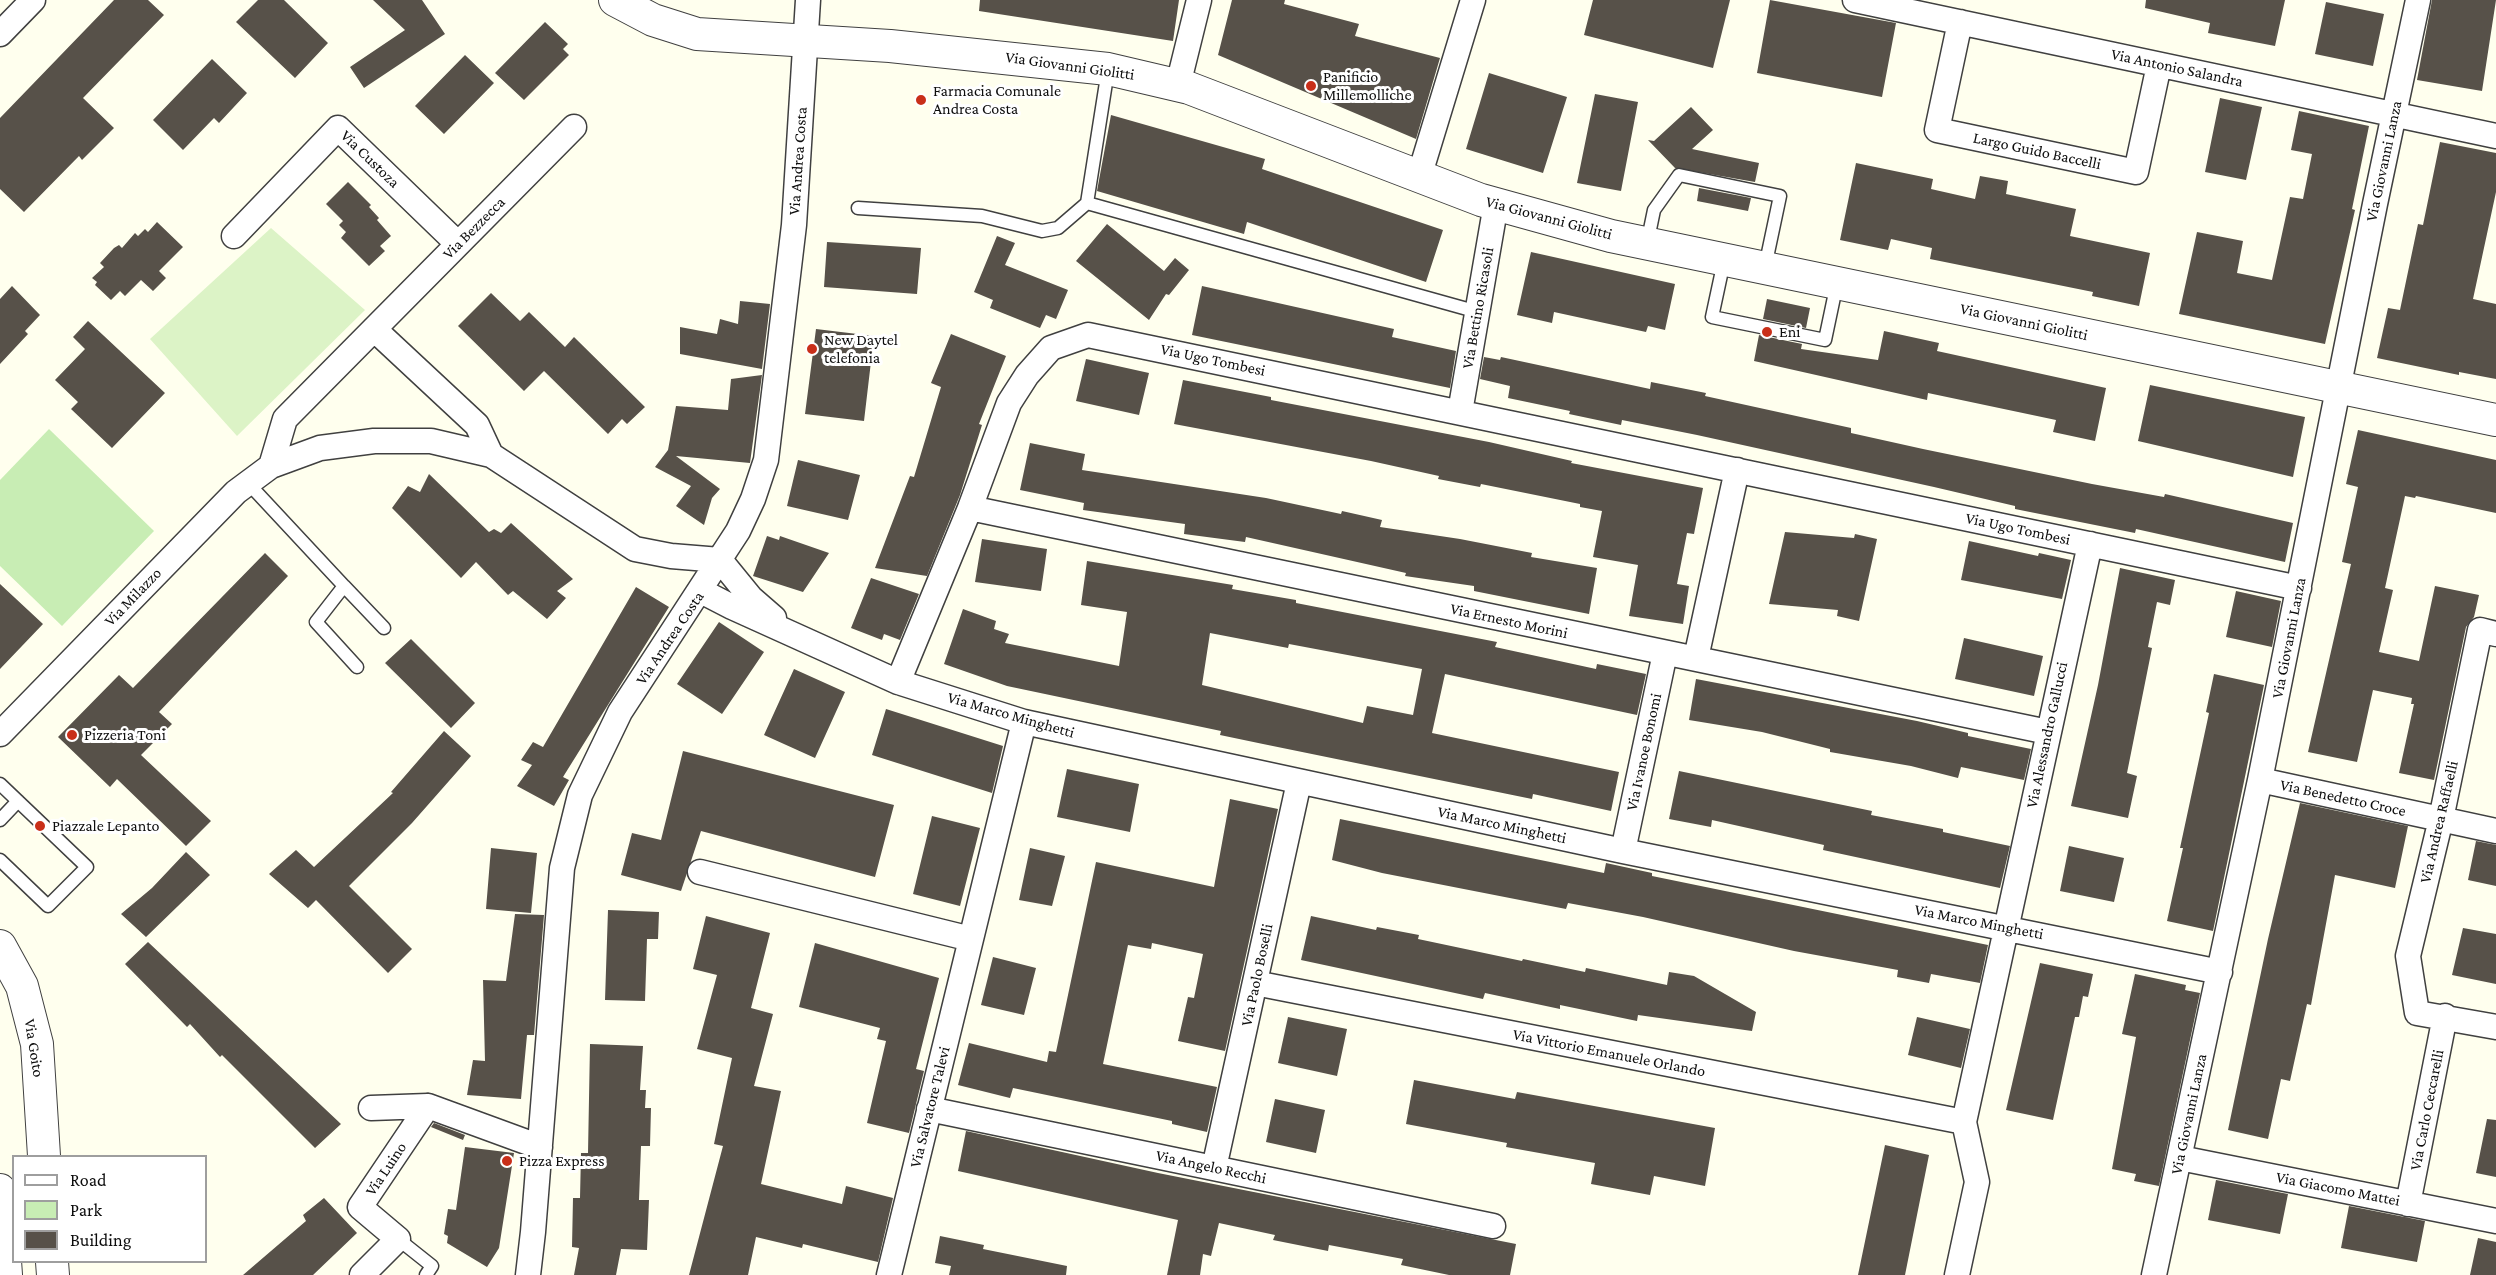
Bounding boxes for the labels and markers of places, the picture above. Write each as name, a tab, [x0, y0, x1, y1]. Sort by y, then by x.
place label: Panificio Millemolliche	[1323, 67, 1411, 105]
marker: Panificio Millemolliche	[1304, 79, 1318, 93]
place label: Farmacia Comunale Andrea Costa	[933, 81, 1061, 119]
marker: Farmacia Comunale Andrea Costa	[914, 93, 928, 107]
place label: Eni	[1779, 322, 1800, 342]
marker: Eni	[1760, 325, 1774, 339]
place label: New Daytel telefonia	[824, 330, 898, 368]
marker: New Daytel telefonia	[805, 342, 819, 356]
place label: Pizzeria Toni	[84, 725, 166, 745]
marker: Pizzeria Toni	[65, 728, 79, 742]
place label: Piazzale Lepanto	[52, 816, 159, 836]
marker: Piazzale Lepanto	[33, 819, 47, 833]
place label: Pizza Express	[519, 1151, 604, 1171]
marker: Pizza Express	[500, 1154, 514, 1168]

